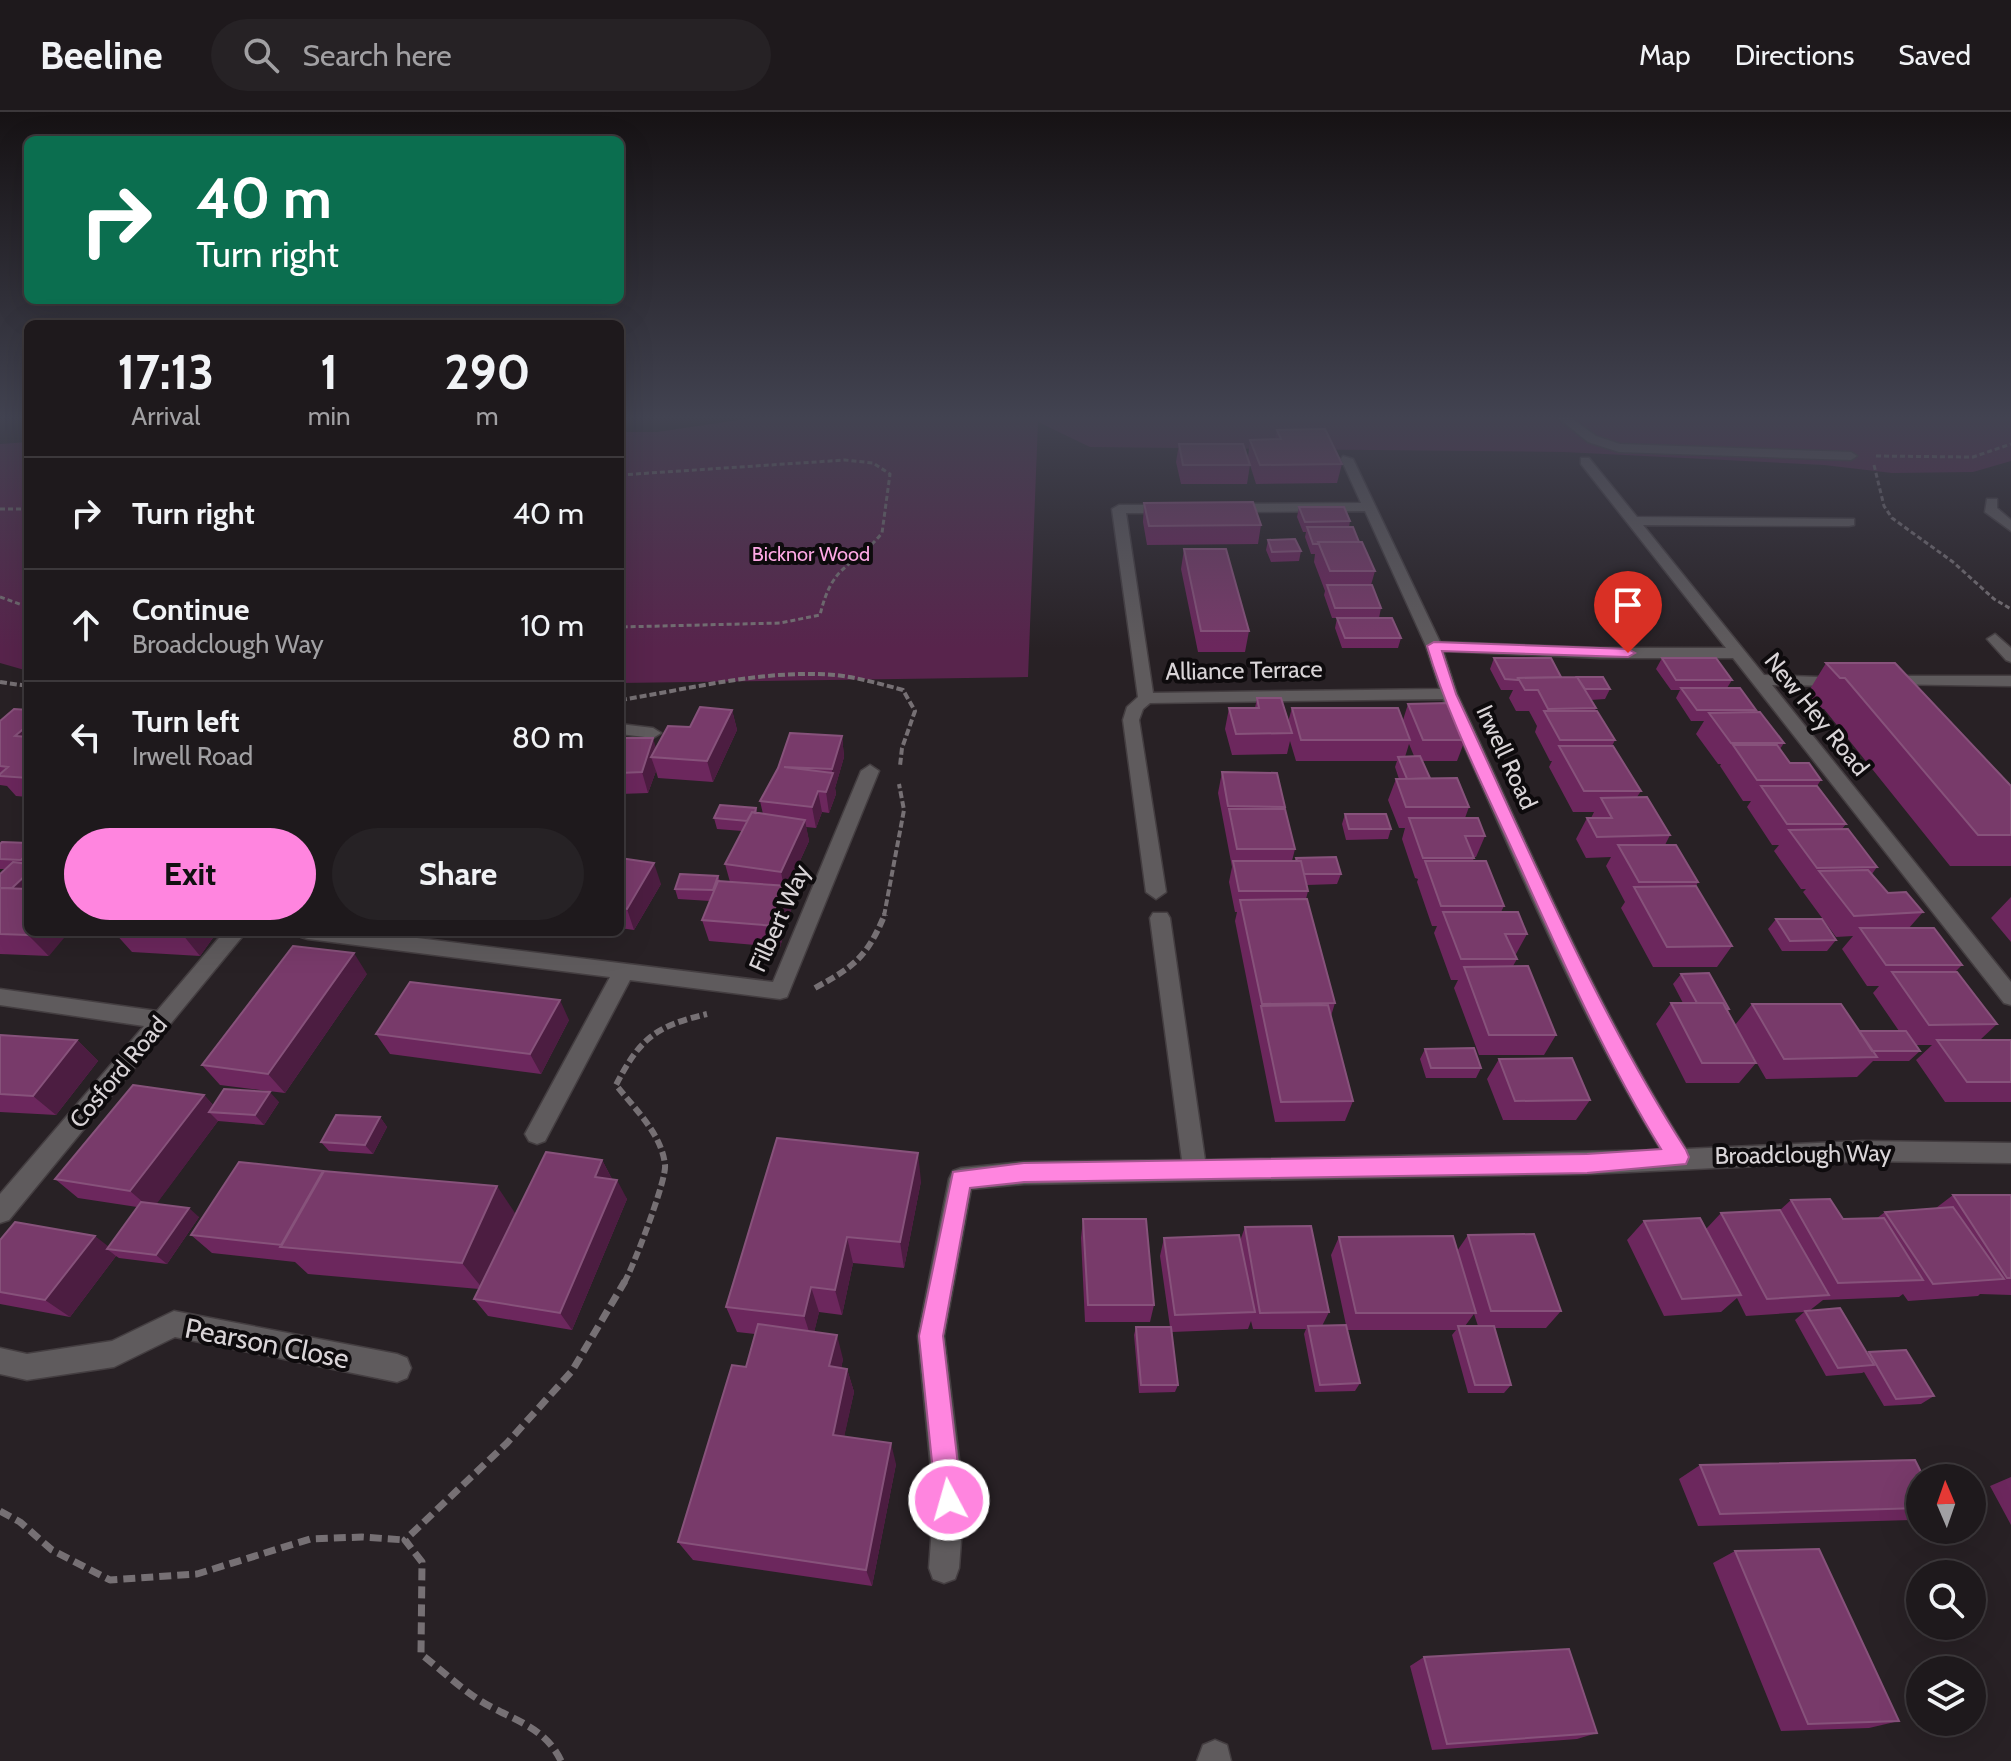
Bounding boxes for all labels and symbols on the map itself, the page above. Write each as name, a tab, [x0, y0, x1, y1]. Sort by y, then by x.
park label: Bicknor Wood	[752, 542, 870, 566]
pin	[1594, 571, 1662, 653]
street label: New Hey Road	[1759, 647, 1875, 781]
street label: Alliance Terrace	[1165, 654, 1323, 686]
street label: Irwell Road	[1470, 700, 1544, 814]
street label: Filbert Way	[742, 860, 816, 976]
street label: Cosford Road	[63, 1010, 173, 1134]
street label: Broadclough Way	[1714, 1138, 1892, 1170]
street label: Pearson Close	[182, 1310, 352, 1376]
position arrow	[907, 1458, 991, 1542]
north arrow	[1906, 1464, 1986, 1544]

